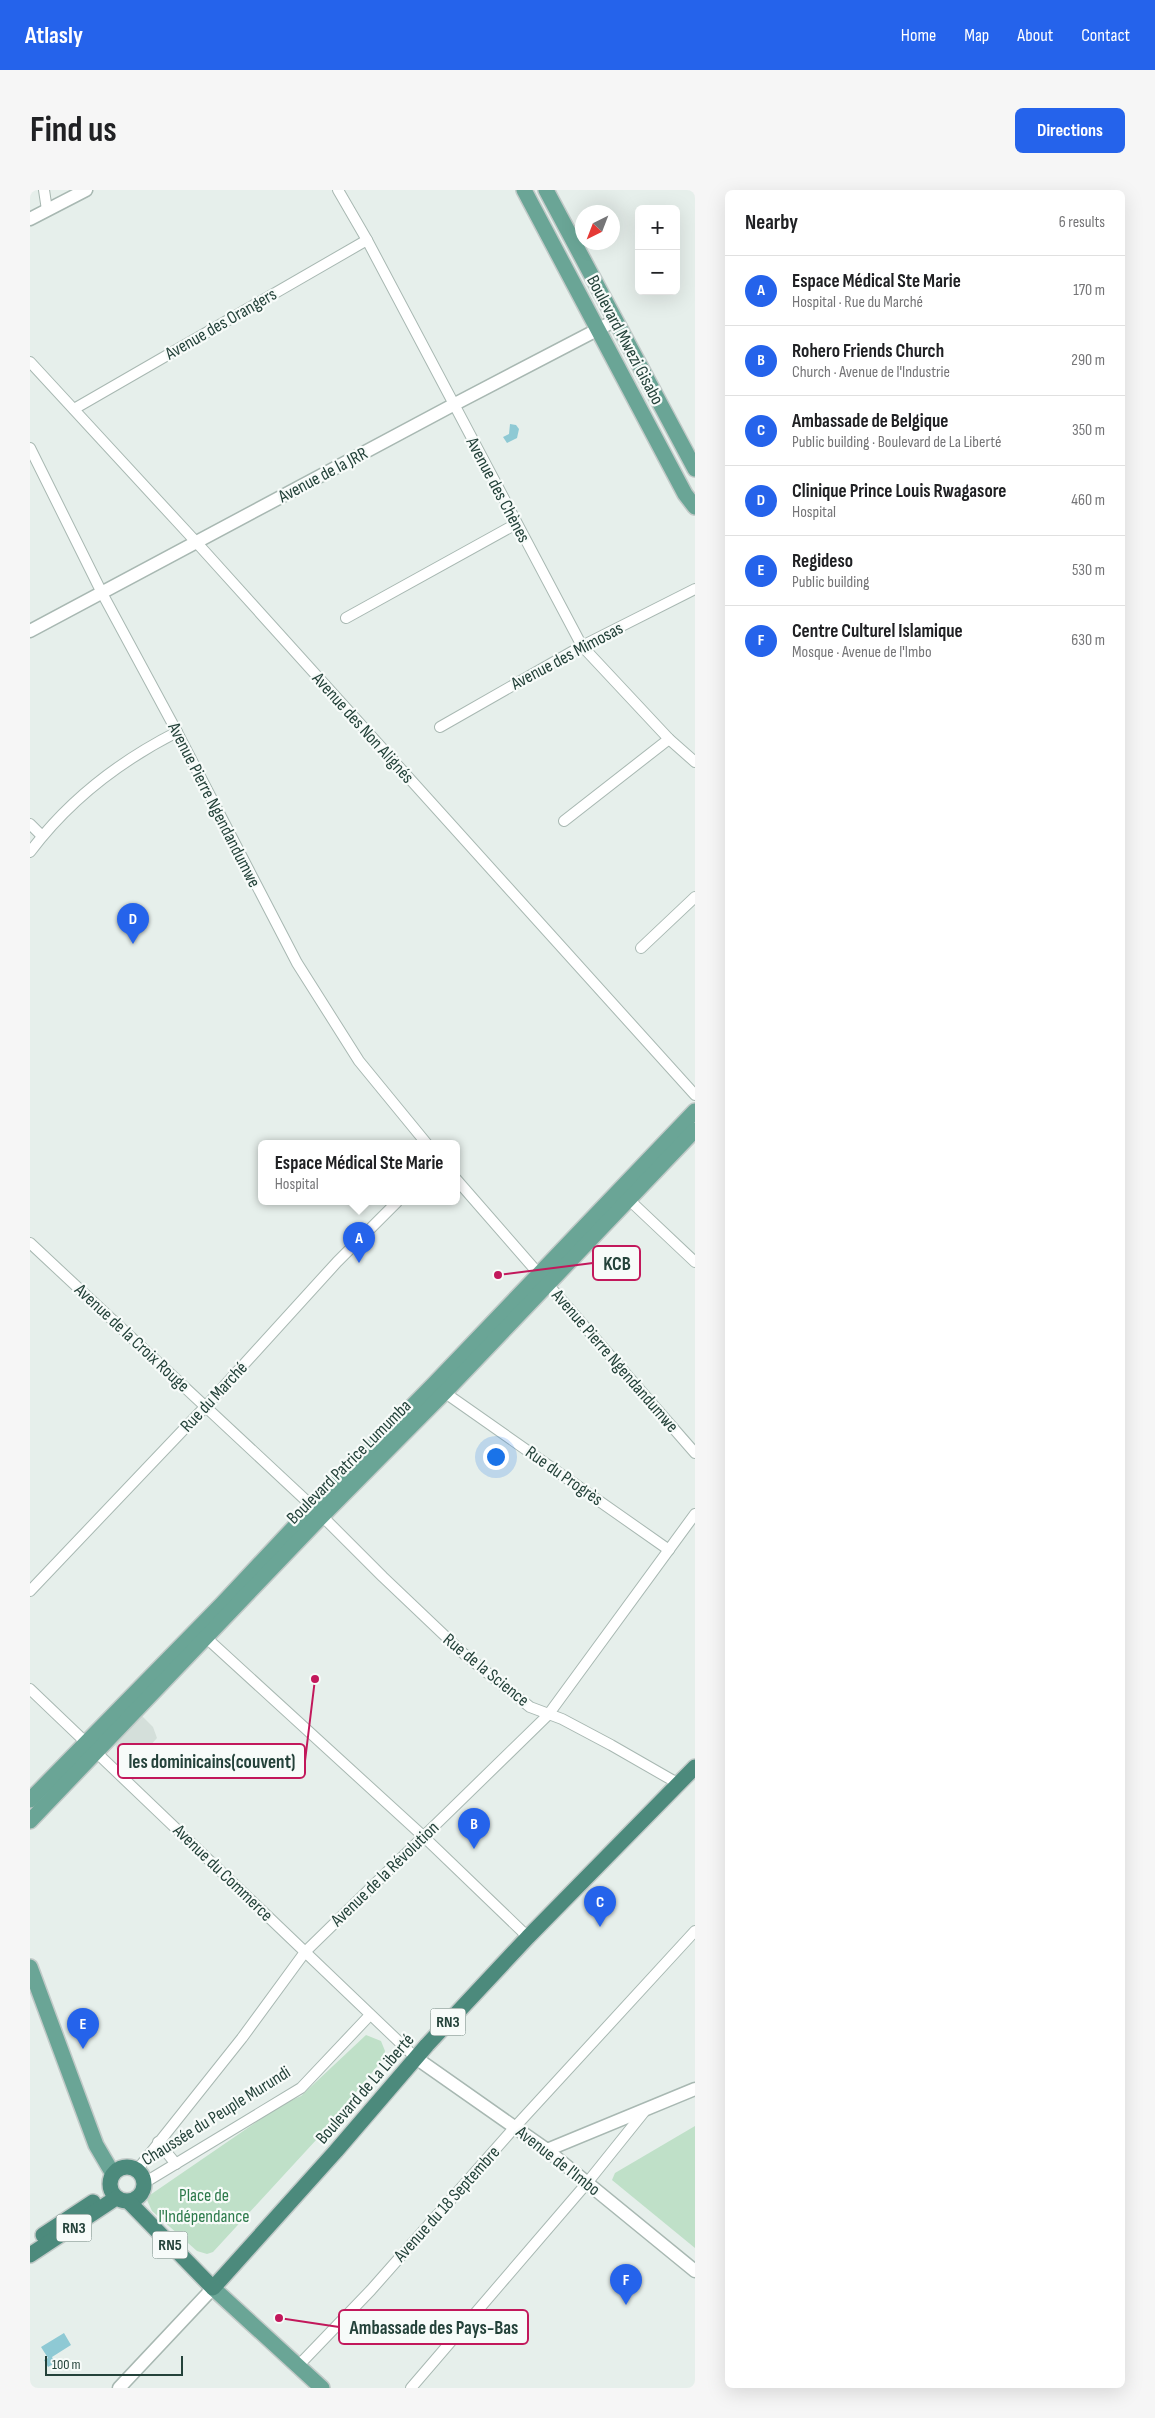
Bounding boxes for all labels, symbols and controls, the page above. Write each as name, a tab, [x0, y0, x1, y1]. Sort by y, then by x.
text: Atlasly	[25, 21, 83, 50]
text: Home	[901, 25, 936, 46]
text: Map	[964, 25, 989, 46]
text: About	[1017, 25, 1053, 46]
text: Contact	[1081, 25, 1130, 46]
button: Directions	[1015, 108, 1125, 153]
text: Find us	[30, 109, 117, 152]
north arrow	[575, 205, 620, 250]
map controls	[635, 205, 680, 295]
button: +	[635, 205, 680, 250]
text: Nearby	[745, 210, 798, 235]
text: 6 results	[1059, 213, 1105, 232]
button: −	[635, 250, 680, 295]
text: Espace Médical Ste Marie	[792, 270, 961, 293]
street label: Boulevard Mwezi Gisabo	[582, 272, 668, 408]
text: A	[757, 281, 765, 300]
text: 170 m	[1073, 281, 1105, 300]
street label: Avenue des Orangers	[161, 284, 280, 365]
text: Hospital · Rue du Marché	[792, 293, 923, 312]
text: Rohero Friends Church	[792, 340, 944, 363]
text: B	[757, 351, 765, 370]
text: 290 m	[1071, 351, 1105, 370]
text: Church · Avenue de l'Industrie	[792, 363, 950, 382]
text: Ambassade de Belgique	[792, 410, 948, 433]
text: C	[757, 421, 765, 440]
text: 350 m	[1072, 421, 1105, 440]
street label: Avenue des Chènes	[461, 433, 535, 546]
text: Public building · Boulevard de La Liberté	[792, 433, 1001, 452]
street label: Avenue de la JRR	[274, 443, 371, 508]
text: Clinique Prince Louis Rwagasore	[792, 480, 1006, 503]
text: D	[757, 491, 765, 510]
text: 460 m	[1071, 491, 1105, 510]
text: Hospital	[792, 503, 836, 522]
text: Regideso	[792, 550, 853, 573]
text: E	[758, 561, 764, 580]
text: 530 m	[1072, 561, 1105, 580]
text: Public building	[792, 573, 869, 592]
street label: Avenue des Mimosas	[507, 618, 627, 695]
text: Centre Culturel Islamique	[792, 620, 963, 643]
text: F	[758, 631, 764, 650]
text: 630 m	[1071, 631, 1105, 650]
text: Mosque · Avenue de l'Imbo	[792, 643, 932, 662]
street label: Avenue des Non Alignés	[307, 668, 418, 788]
street label: Avenue Pierre Ngendandumwe	[163, 718, 265, 891]
pin: D	[117, 903, 149, 944]
popup	[258, 1140, 460, 1205]
text: Espace Médical Ste Marie	[275, 1152, 443, 1175]
text: Hospital	[275, 1175, 319, 1194]
pin: A	[343, 1222, 375, 1263]
callout: KCB	[593, 1246, 640, 1280]
text: KCB	[603, 1253, 631, 1276]
street label: Avenue de la Croix Rouge	[70, 1279, 194, 1396]
street label: Avenue Pierre Ngendandumwe	[547, 1285, 683, 1437]
street label: Rue du Marché	[176, 1357, 252, 1437]
street label: Boulevard Patrice Lumumba	[283, 1395, 416, 1528]
street label: Rue du Progrès	[521, 1442, 607, 1510]
your location	[483, 1444, 509, 1470]
street label: Rue de la Science	[439, 1629, 533, 1711]
callout: les dominicains(couvent)	[118, 1744, 305, 1778]
text: les dominicains(couvent)	[128, 1751, 296, 1774]
pin: B	[458, 1808, 490, 1849]
street label: Avenue de la Révolution	[326, 1817, 443, 1932]
street label: Avenue du Commerce	[168, 1819, 277, 1926]
pin: C	[584, 1886, 616, 1927]
pin: E	[67, 2008, 99, 2049]
road number: RN3	[430, 2008, 466, 2035]
street label: Boulevard de La Liberté	[311, 2030, 419, 2148]
street label: Chaussée du Peuple Murundi	[138, 2062, 294, 2170]
street label: Avenue de l'Imbo	[511, 2121, 604, 2200]
street label: Avenue du 18 Septembre	[389, 2142, 504, 2267]
park label: Place de l'Indépendance	[158, 2185, 250, 2227]
road number: RN3	[57, 2215, 92, 2242]
road number: RN5	[152, 2232, 188, 2258]
pin: F	[610, 2264, 642, 2305]
callout: Ambassade des Pays-Bas	[339, 2310, 528, 2344]
text: Ambassade des Pays-Bas	[349, 2317, 518, 2340]
scale bar	[45, 2353, 182, 2376]
text: 100 m	[52, 2356, 81, 2373]

